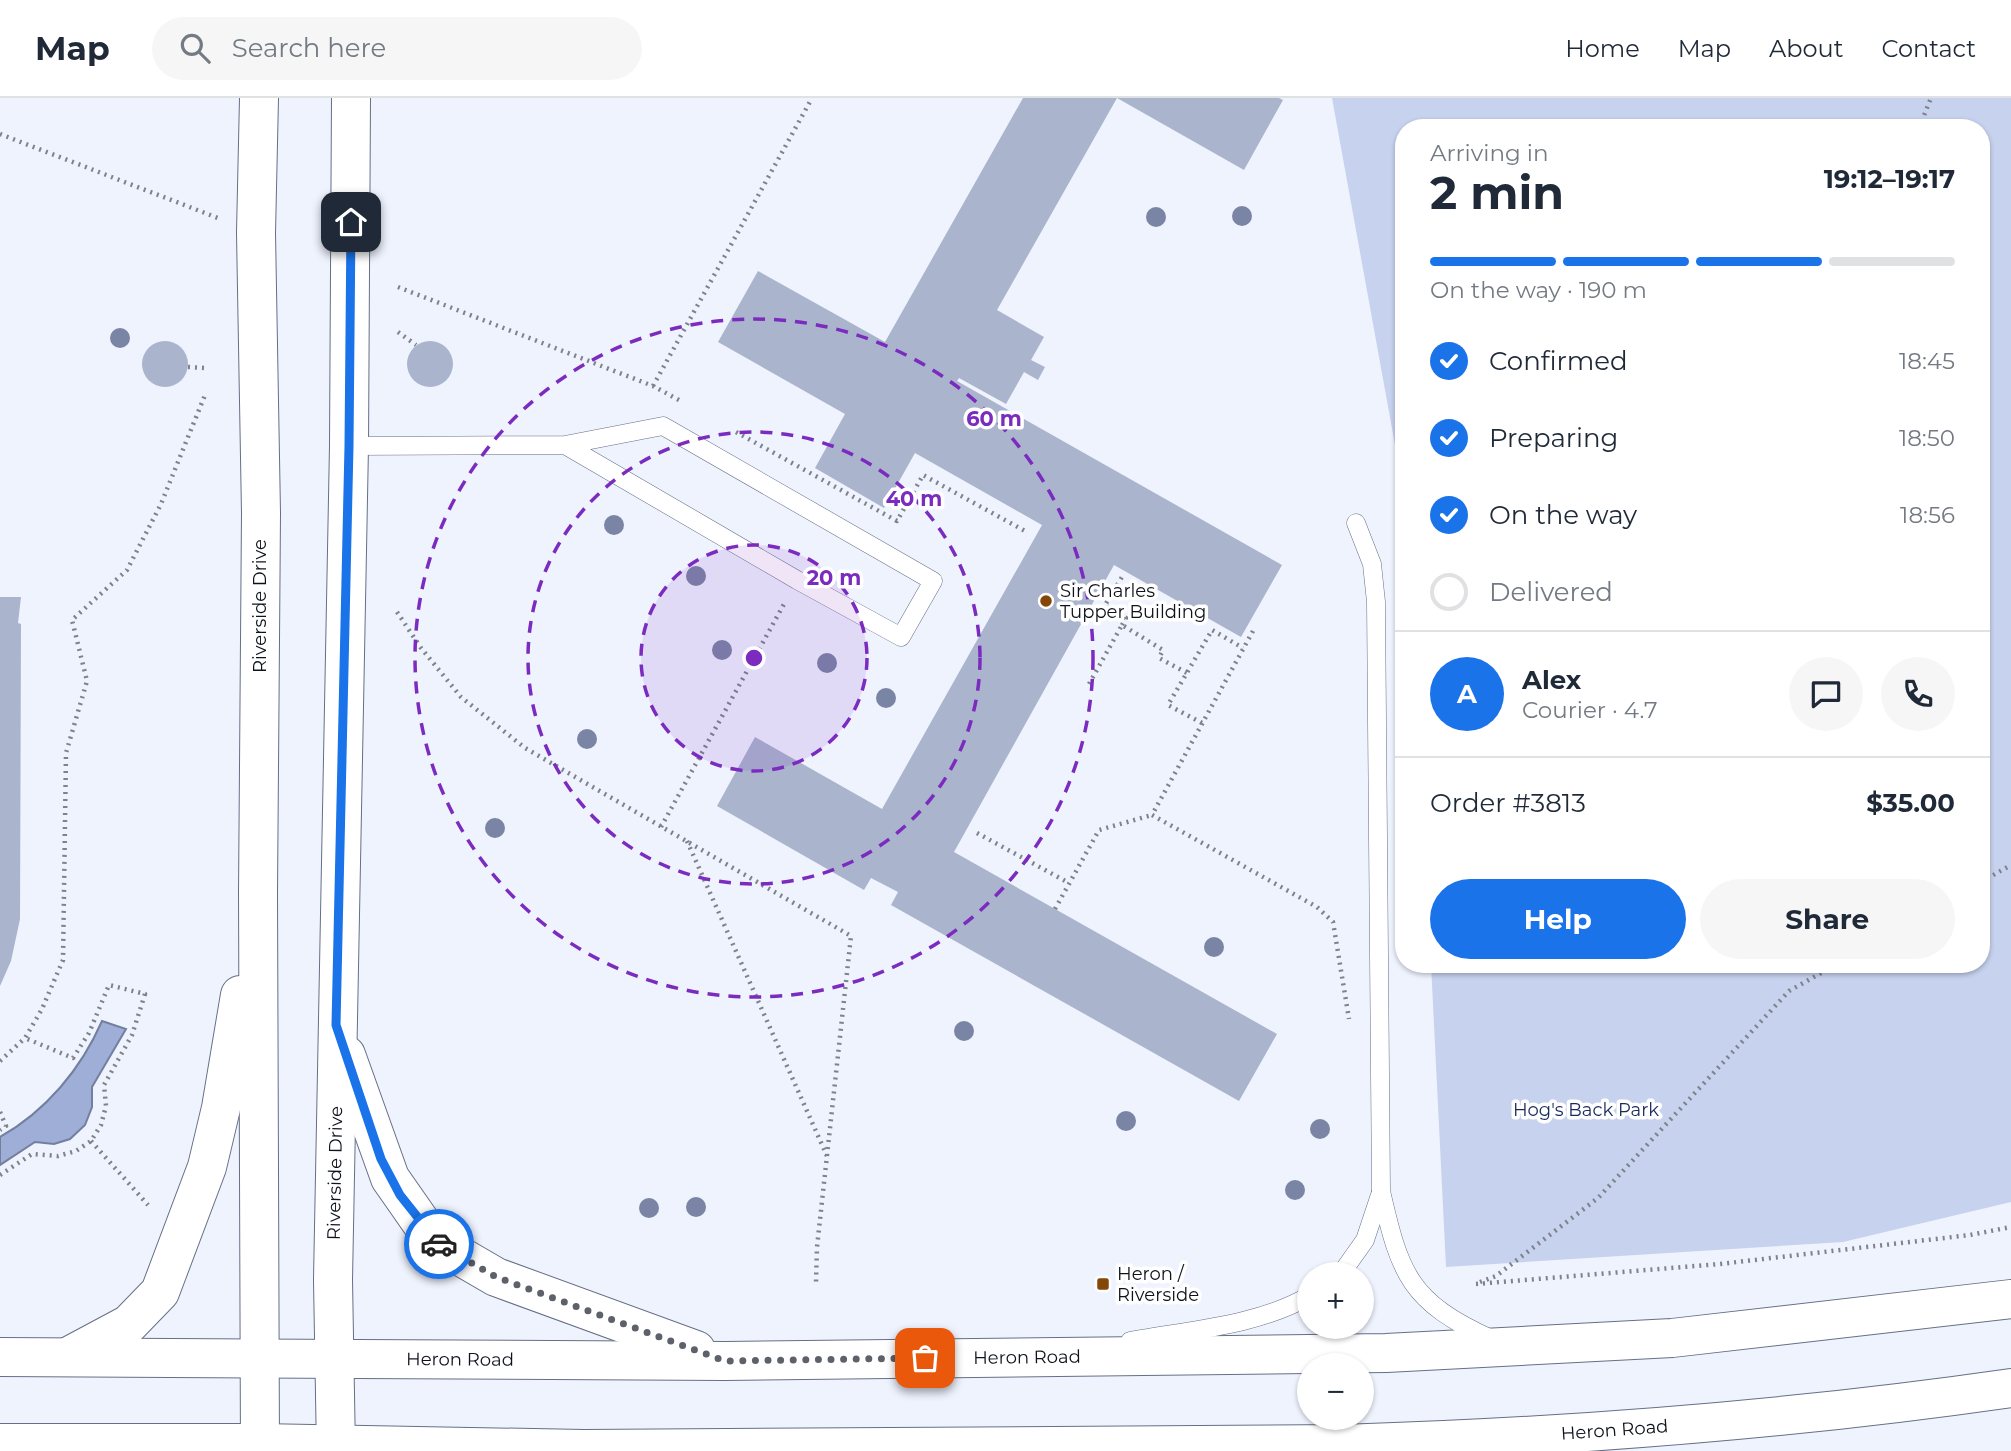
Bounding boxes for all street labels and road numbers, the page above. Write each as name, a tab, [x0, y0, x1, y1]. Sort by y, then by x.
street label: Riverside Drive	[249, 539, 271, 673]
street label: Riverside Drive	[323, 1106, 347, 1240]
street label: Heron Road	[973, 1346, 1081, 1369]
street label: Heron Road	[406, 1348, 514, 1371]
street label: Heron Road	[1560, 1415, 1669, 1445]

